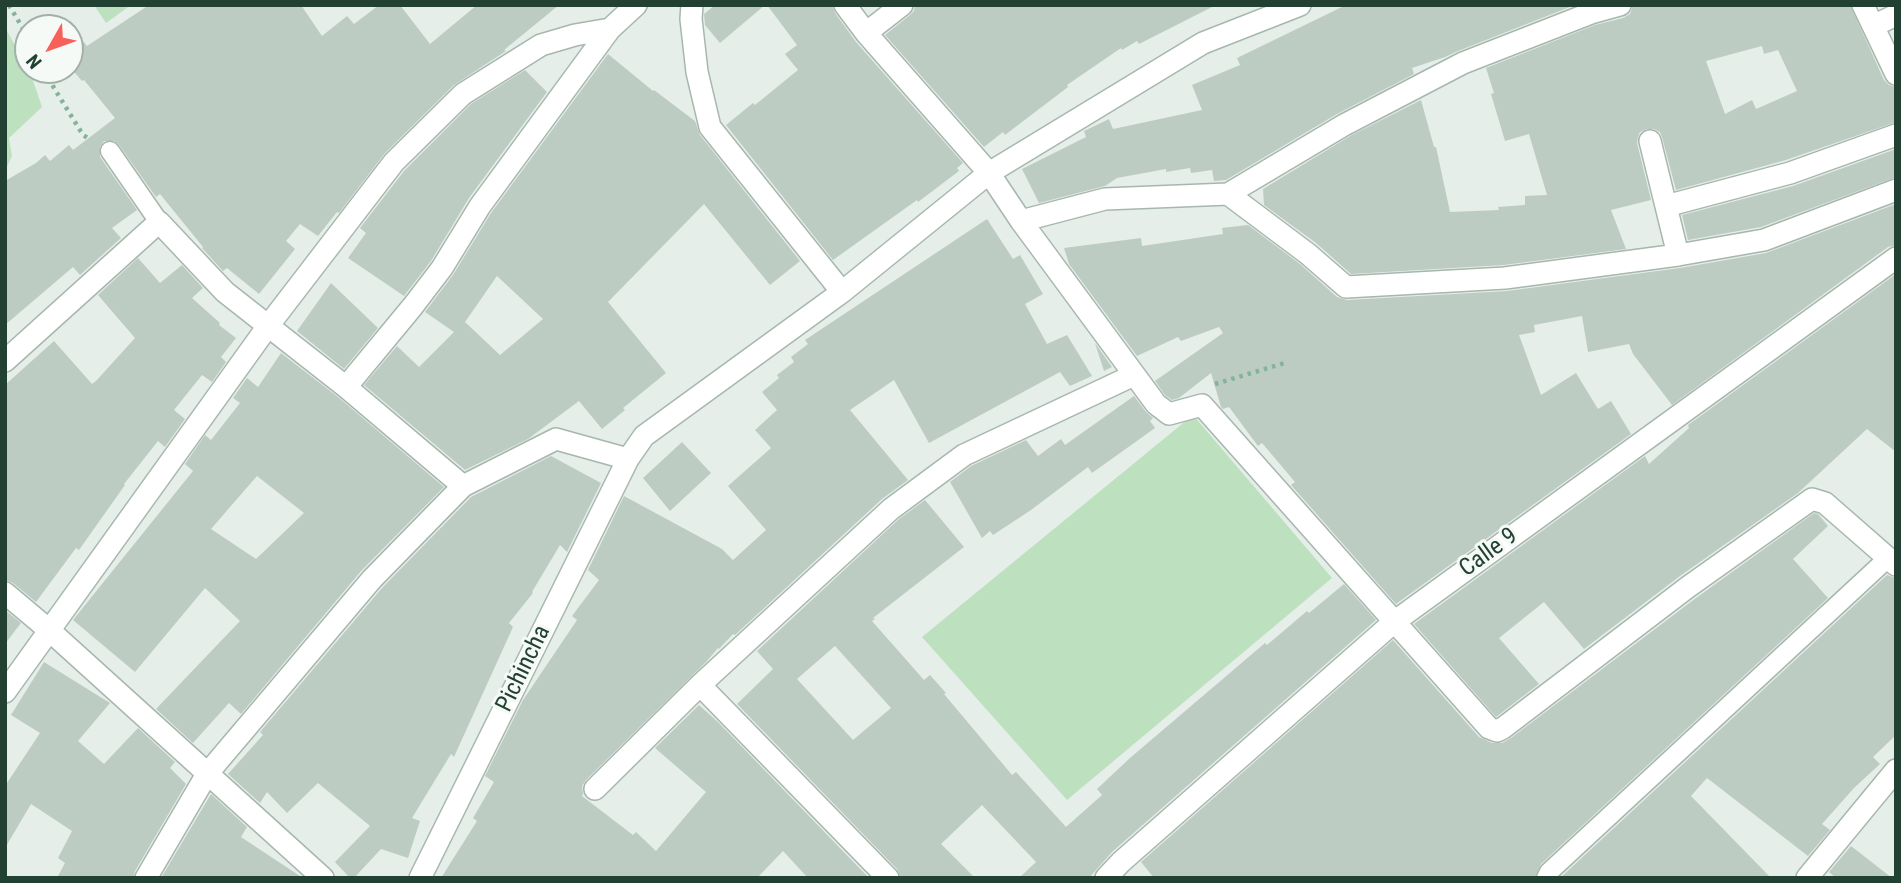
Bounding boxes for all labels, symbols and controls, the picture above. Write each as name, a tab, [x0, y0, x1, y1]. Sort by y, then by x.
north arrow	[14, 14, 84, 84]
text: N	[22, 50, 47, 73]
street label: Calle 9	[1454, 522, 1524, 584]
street label: Pichincha	[491, 621, 557, 717]

